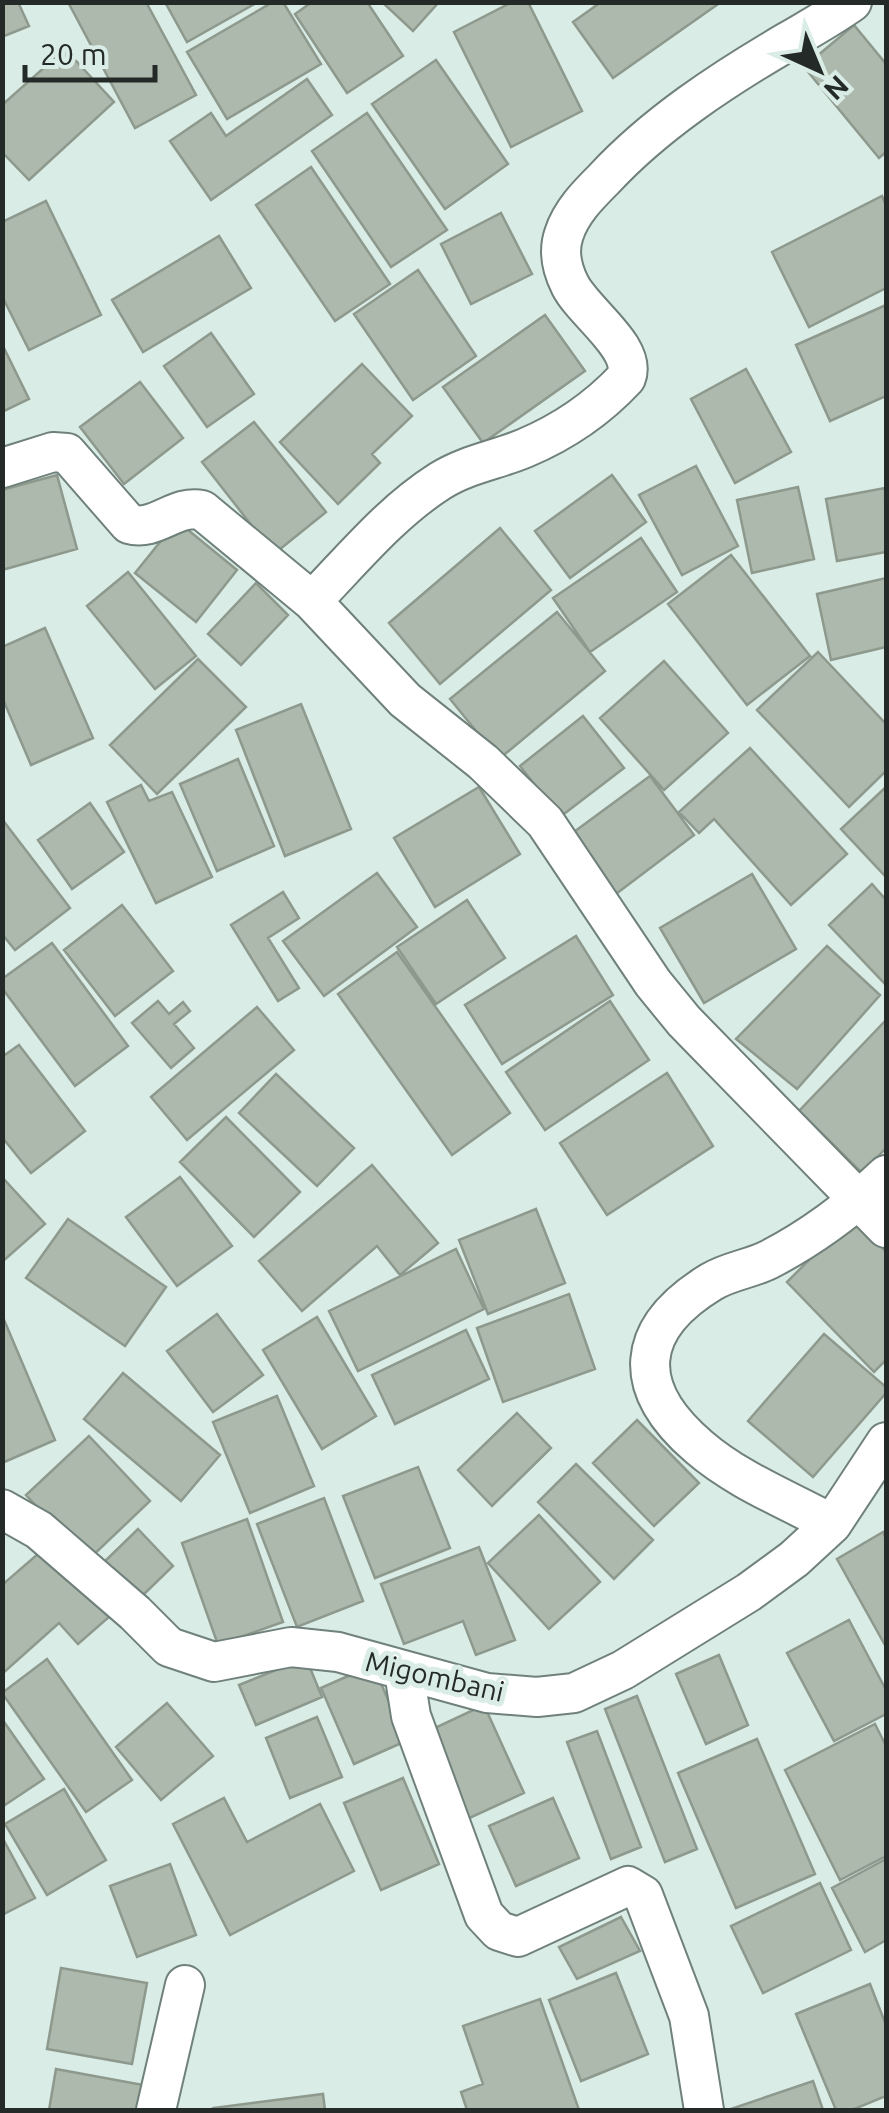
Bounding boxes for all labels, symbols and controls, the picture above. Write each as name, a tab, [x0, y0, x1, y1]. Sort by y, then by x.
scale bar	[25, 20, 155, 82]
north arrow	[769, 20, 869, 120]
text: 20 m	[40, 37, 107, 71]
text: N	[818, 70, 855, 107]
street label: Migombani	[363, 1645, 507, 1707]

